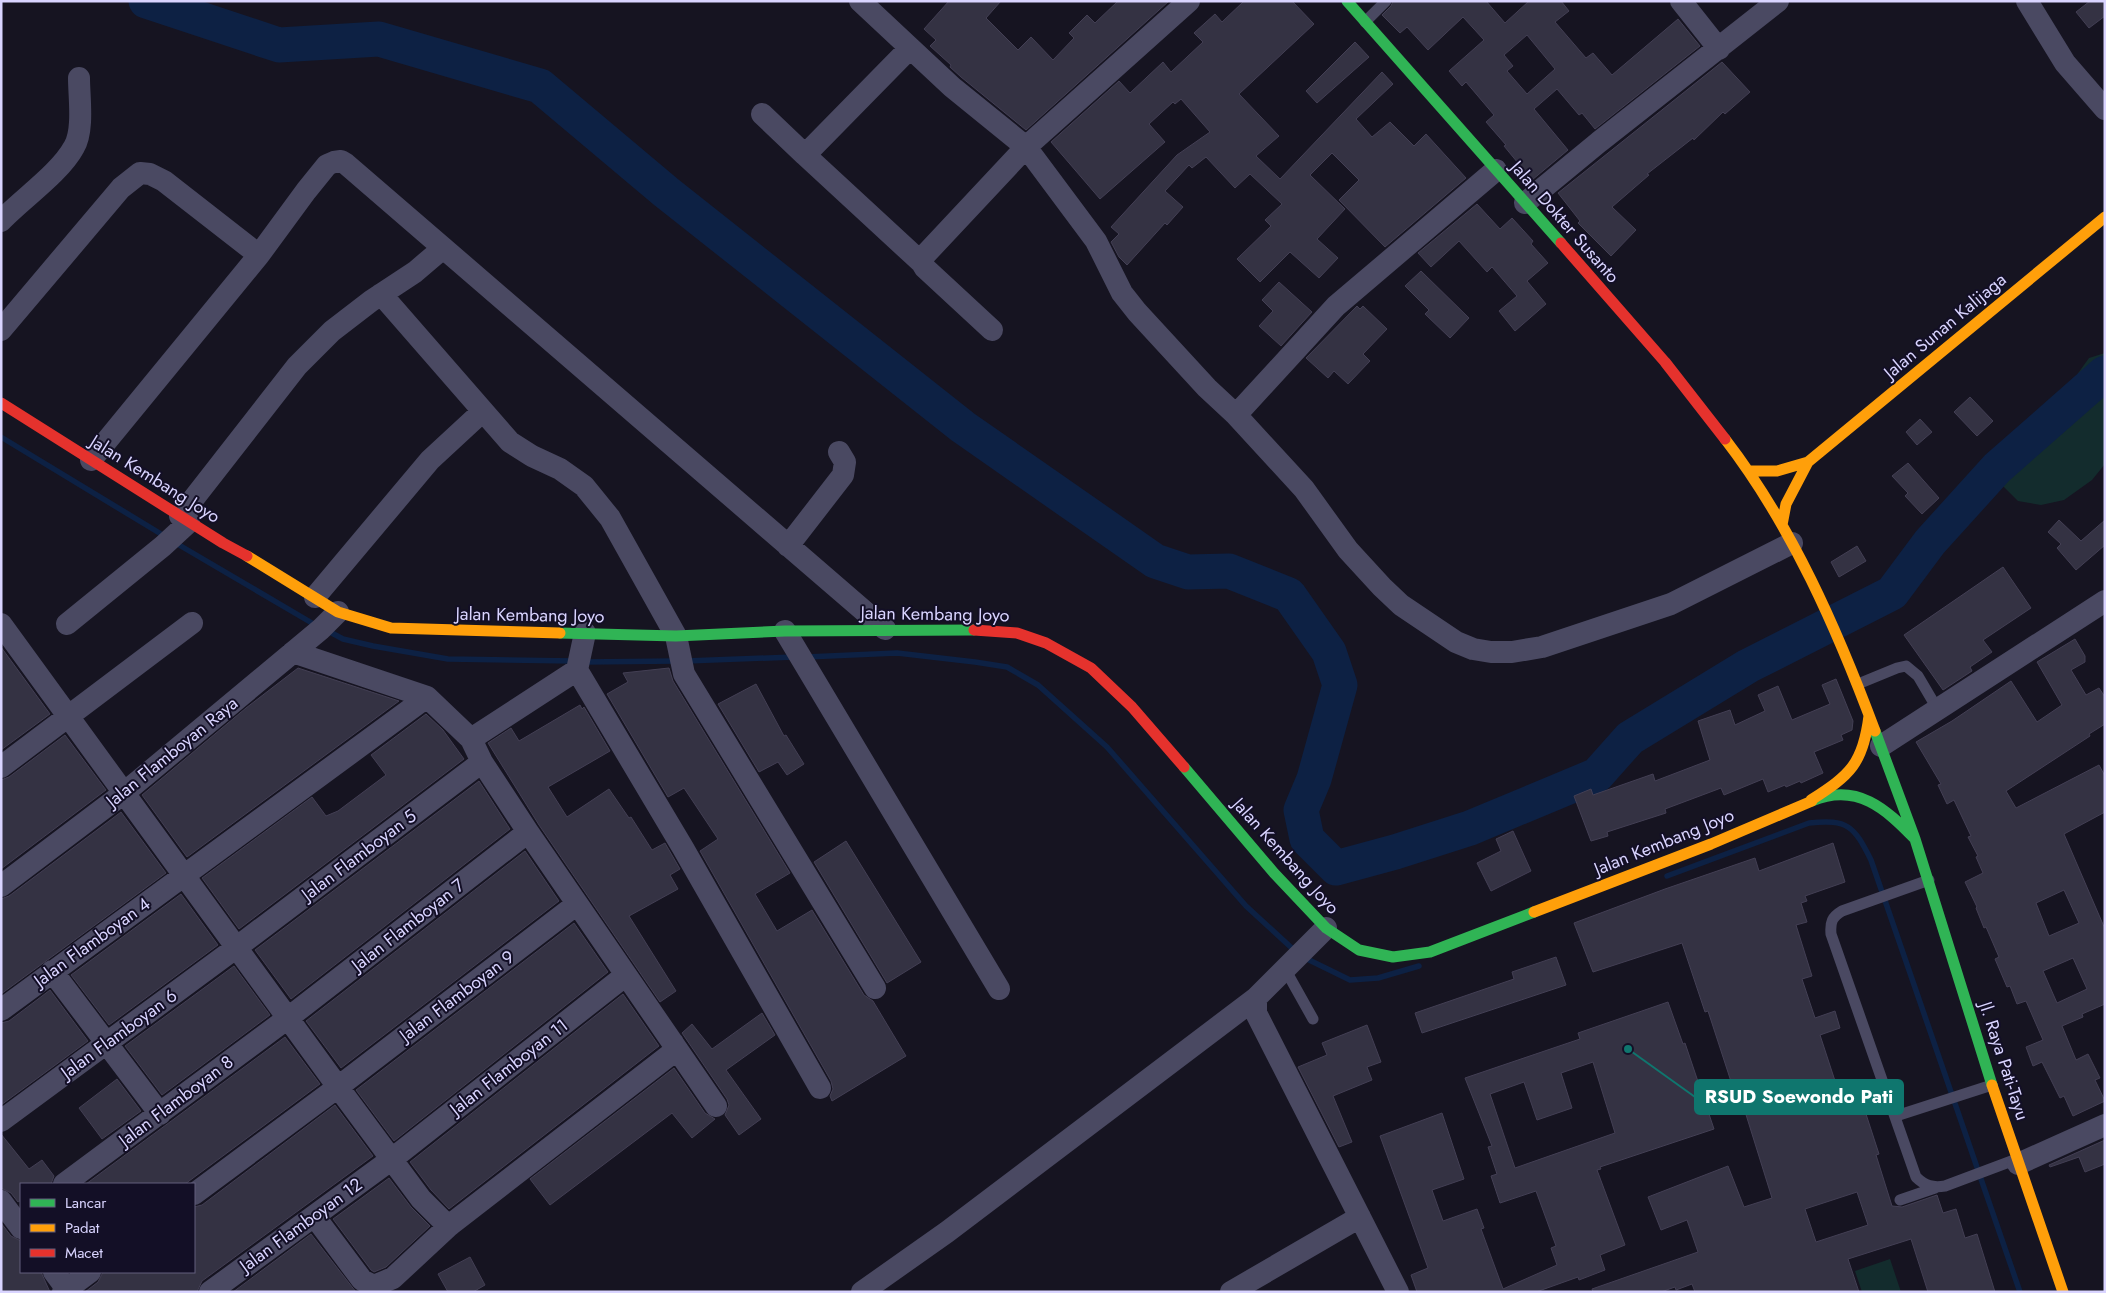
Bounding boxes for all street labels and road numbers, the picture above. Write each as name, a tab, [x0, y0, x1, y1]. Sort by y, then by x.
street label: Jalan Dokter Susanto	[1503, 154, 1626, 289]
street label: Jalan Sunan Kalijaga	[1877, 267, 2012, 386]
street label: Jalan Kembang Joyo	[83, 427, 225, 530]
street label: Jalan Kembang Joyo	[858, 600, 1010, 628]
street label: Jalan Kembang Joyo	[453, 601, 605, 629]
street label: Jalan Flamboyan Raya	[99, 691, 243, 815]
street label: Jalan Kembang Joyo	[1225, 790, 1346, 920]
street label: Jalan Kembang Joyo	[1588, 802, 1738, 883]
street label: Jalan Flamboyan 5	[295, 803, 422, 908]
street label: Jalan Flamboyan 7	[344, 872, 470, 979]
street label: Jalan Flamboyan 4	[27, 891, 156, 994]
street label: Jalan Flamboyan 9	[392, 944, 520, 1049]
street label: Jalan Flamboyan 6	[54, 983, 182, 1086]
street label: Jl. Raya Pati-Tayu	[1972, 997, 2035, 1124]
street label: Jalan Flamboyan 11	[443, 1012, 574, 1123]
street label: Jalan Flamboyan 8	[112, 1049, 239, 1154]
street label: Jalan Flamboyan 12	[233, 1172, 368, 1280]

